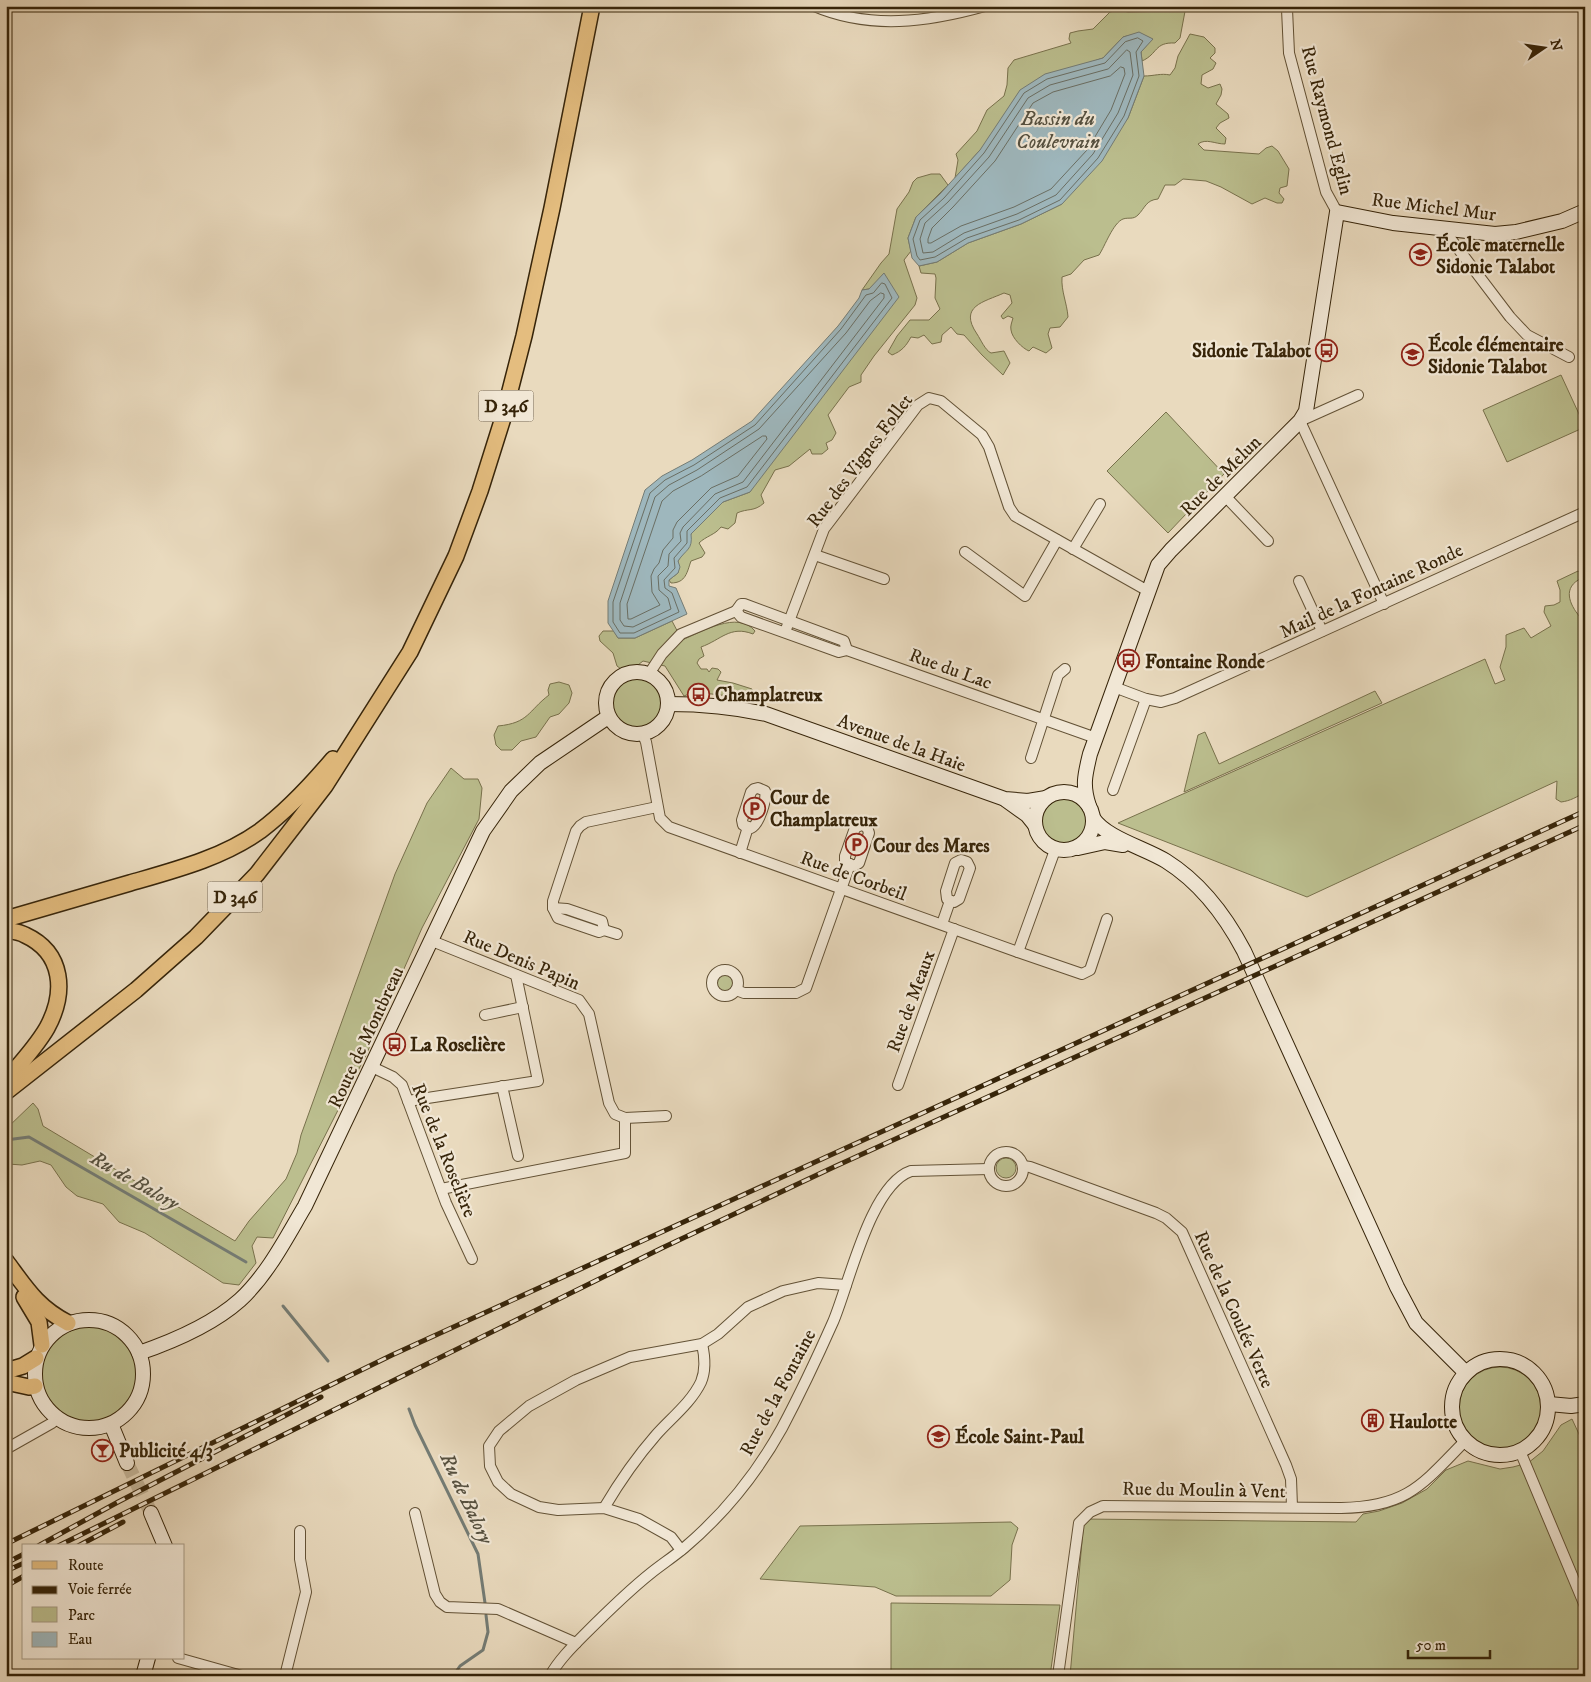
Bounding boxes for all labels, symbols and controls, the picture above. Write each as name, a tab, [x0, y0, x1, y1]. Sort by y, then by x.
north arrow	[1518, 22, 1568, 72]
text: N	[1546, 38, 1566, 53]
street label: Rue Raymond Eglin	[1296, 43, 1358, 198]
water label: Bassin du Coulevrain	[1016, 107, 1100, 155]
street label: Rue Michel Mur	[1370, 188, 1497, 227]
place label: École maternelle Sidonie Talabot	[1436, 232, 1565, 279]
school or university icon: École maternelle Sidonie Talabot	[1408, 243, 1432, 267]
place label: École élémentaire Sidonie Talabot	[1428, 332, 1564, 379]
bus stop icon: Sidonie Talabot	[1315, 338, 1339, 362]
place label: Sidonie Talabot	[1192, 340, 1312, 363]
school or university icon: École élémentaire Sidonie Talabot	[1400, 343, 1424, 367]
street label: Rue des Vignes Follet	[803, 390, 918, 532]
road number: D 346	[478, 391, 534, 422]
street label: Rue de Melun	[1176, 431, 1266, 521]
street label: Mail de la Fontaine Ronde	[1276, 539, 1467, 644]
street label: Rue du Lac	[906, 644, 995, 695]
bus stop icon: Fontaine Ronde	[1117, 649, 1141, 673]
place label: Fontaine Ronde	[1145, 651, 1265, 674]
bus stop icon: Champlatreux	[687, 682, 711, 706]
place label: Champlatreux	[715, 684, 823, 707]
street label: Avenue de la Haie	[834, 710, 969, 777]
place label: Cour de Champlatreux	[770, 787, 878, 832]
parking icon: Cour de Champlatreux	[742, 796, 766, 820]
parking icon: Cour des Mares	[845, 833, 869, 857]
place label: Cour des Mares	[873, 835, 990, 858]
street label: Rue de Corbeil	[797, 847, 910, 906]
road number: D 346	[208, 882, 262, 912]
street label: Rue Denis Papin	[460, 925, 583, 995]
street label: Rue de Meaux	[882, 947, 941, 1056]
street label: Route de Montbreau	[323, 963, 409, 1112]
bus stop icon: La Roselière	[382, 1032, 406, 1056]
place label: La Roselière	[410, 1034, 505, 1057]
street label: Rue de la Roselière	[406, 1080, 481, 1221]
water label: Ru de Balory	[85, 1146, 184, 1217]
street label: Rue de la Coulée Verte	[1189, 1228, 1279, 1392]
street label: Rue de la Fontaine	[735, 1325, 821, 1460]
building icon: Haulotte	[1361, 1409, 1385, 1433]
place label: Haulotte	[1389, 1411, 1457, 1434]
school or university icon: École Saint-Paul	[927, 1424, 951, 1448]
place label: École Saint-Paul	[955, 1424, 1084, 1449]
bar icon: Publicité 4/3	[91, 1438, 115, 1462]
place label: Publicité 4/3	[119, 1440, 213, 1463]
water label: Ru de Balory	[433, 1448, 498, 1549]
street label: Rue du Moulin à Vent	[1122, 1478, 1286, 1503]
legend	[22, 1544, 185, 1660]
text: Route	[68, 1556, 103, 1575]
text: Voie ferrée	[67, 1580, 132, 1599]
text: Parc	[68, 1606, 96, 1625]
scale bar	[1408, 1627, 1491, 1659]
text: Eau	[68, 1630, 92, 1649]
text: 50 m	[1416, 1636, 1446, 1655]

